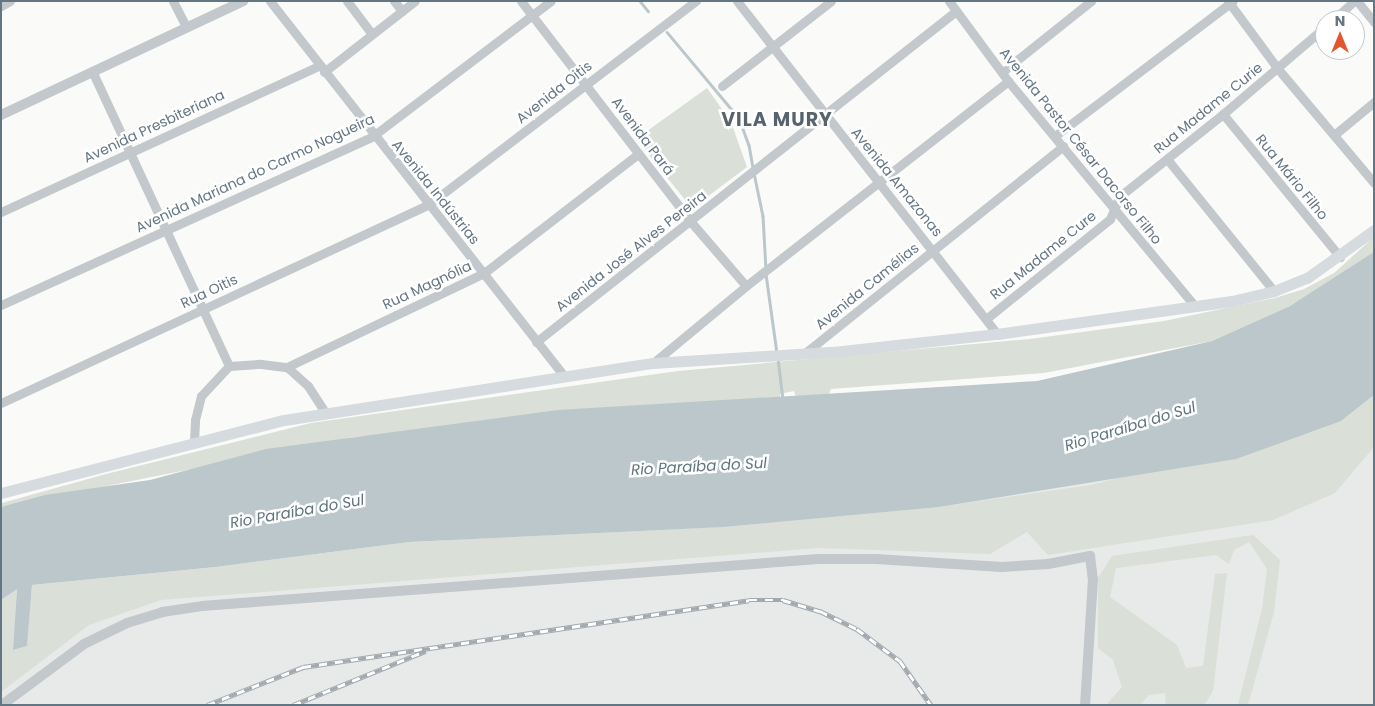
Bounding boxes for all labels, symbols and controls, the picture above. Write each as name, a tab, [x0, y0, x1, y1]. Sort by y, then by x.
north arrow	[1315, 10, 1365, 60]
text: N	[1335, 11, 1345, 31]
street label: Avenida Pastor César Dacorso Filho	[996, 44, 1166, 248]
street label: Avenida Oitis	[513, 57, 595, 127]
street label: Rua Madame Curie	[1150, 59, 1266, 157]
street label: Avenida Presbiteriana	[81, 86, 227, 166]
street label: Avenida Pará	[608, 94, 678, 178]
district label: VILA MURY	[720, 109, 834, 131]
street label: Avenida Mariana do Carmo Nogueira	[133, 110, 377, 236]
street label: Avenida Amazonas	[848, 124, 946, 240]
street label: Rua Mário Filho	[1252, 131, 1332, 223]
street label: Avenida Indústrias	[389, 136, 483, 248]
street label: Avenida José Alves Pereira	[552, 187, 710, 315]
street label: Rua Madame Cure	[987, 207, 1099, 303]
street label: Avenida Camélias	[812, 239, 922, 333]
street label: Rua Magnólia	[380, 257, 474, 313]
street label: Rua Oitis	[178, 271, 240, 311]
water label: Rio Paraíba do Sul	[1062, 397, 1198, 455]
water label: Rio Paraíba do Sul	[631, 453, 767, 479]
water label: Rio Paraíba do Sul	[228, 490, 366, 532]

